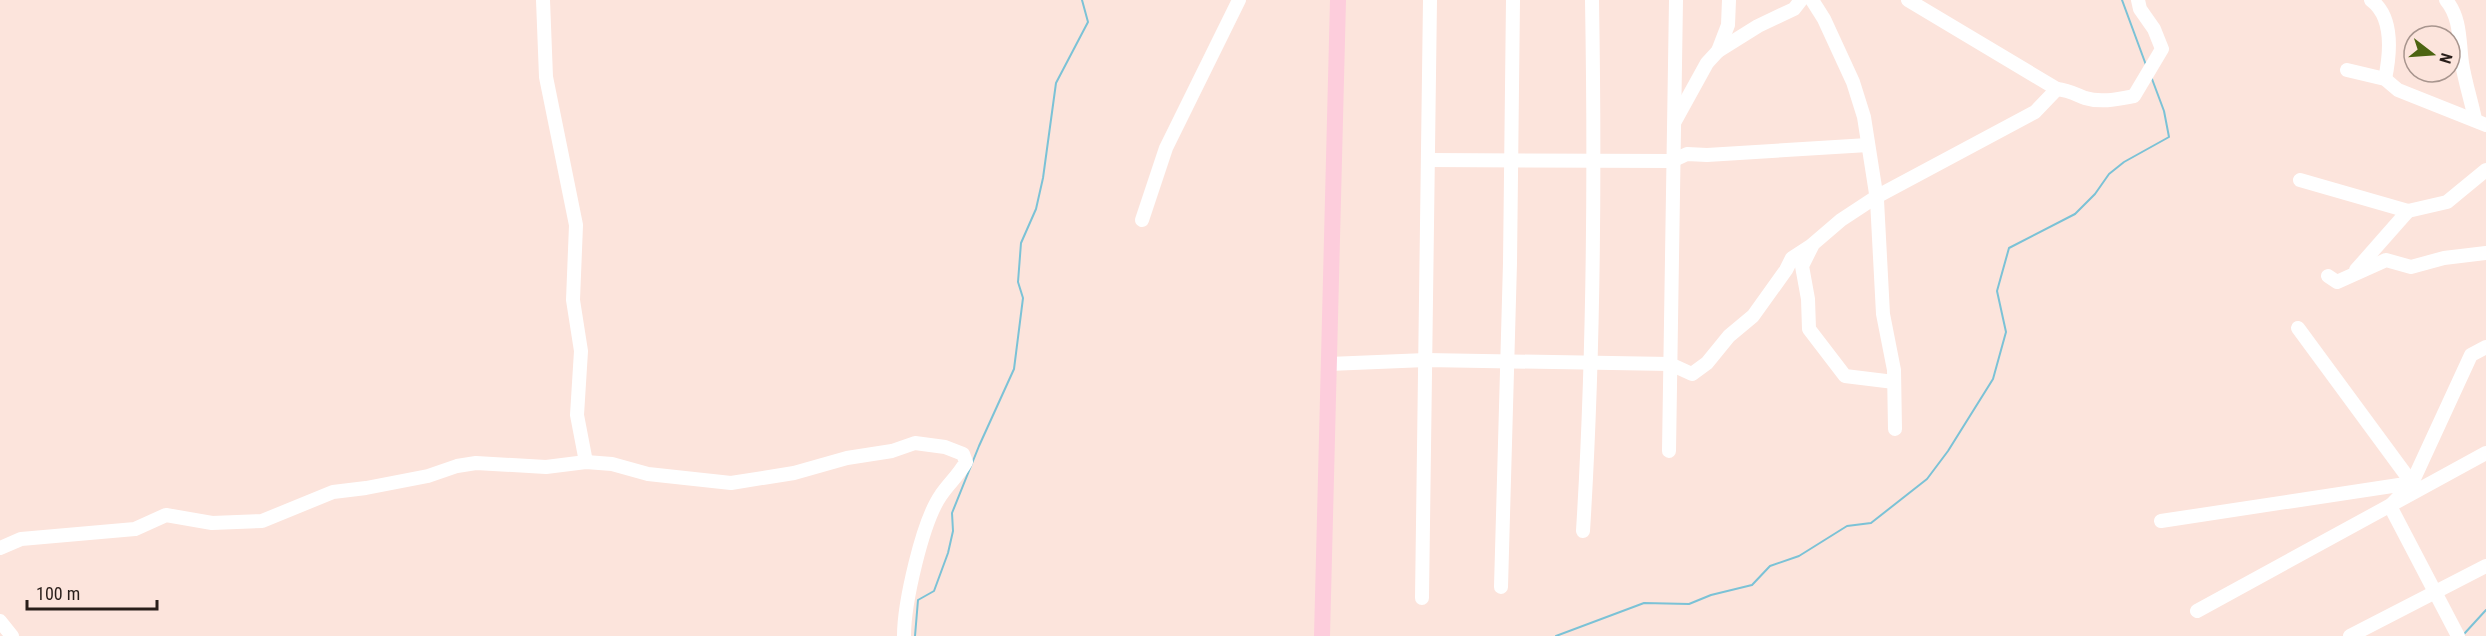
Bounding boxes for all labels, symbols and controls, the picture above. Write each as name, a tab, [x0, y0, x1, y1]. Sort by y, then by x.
north arrow	[2402, 24, 2462, 84]
text: N	[2435, 51, 2456, 66]
scale bar	[27, 573, 158, 611]
text: 100 m	[36, 583, 80, 604]

